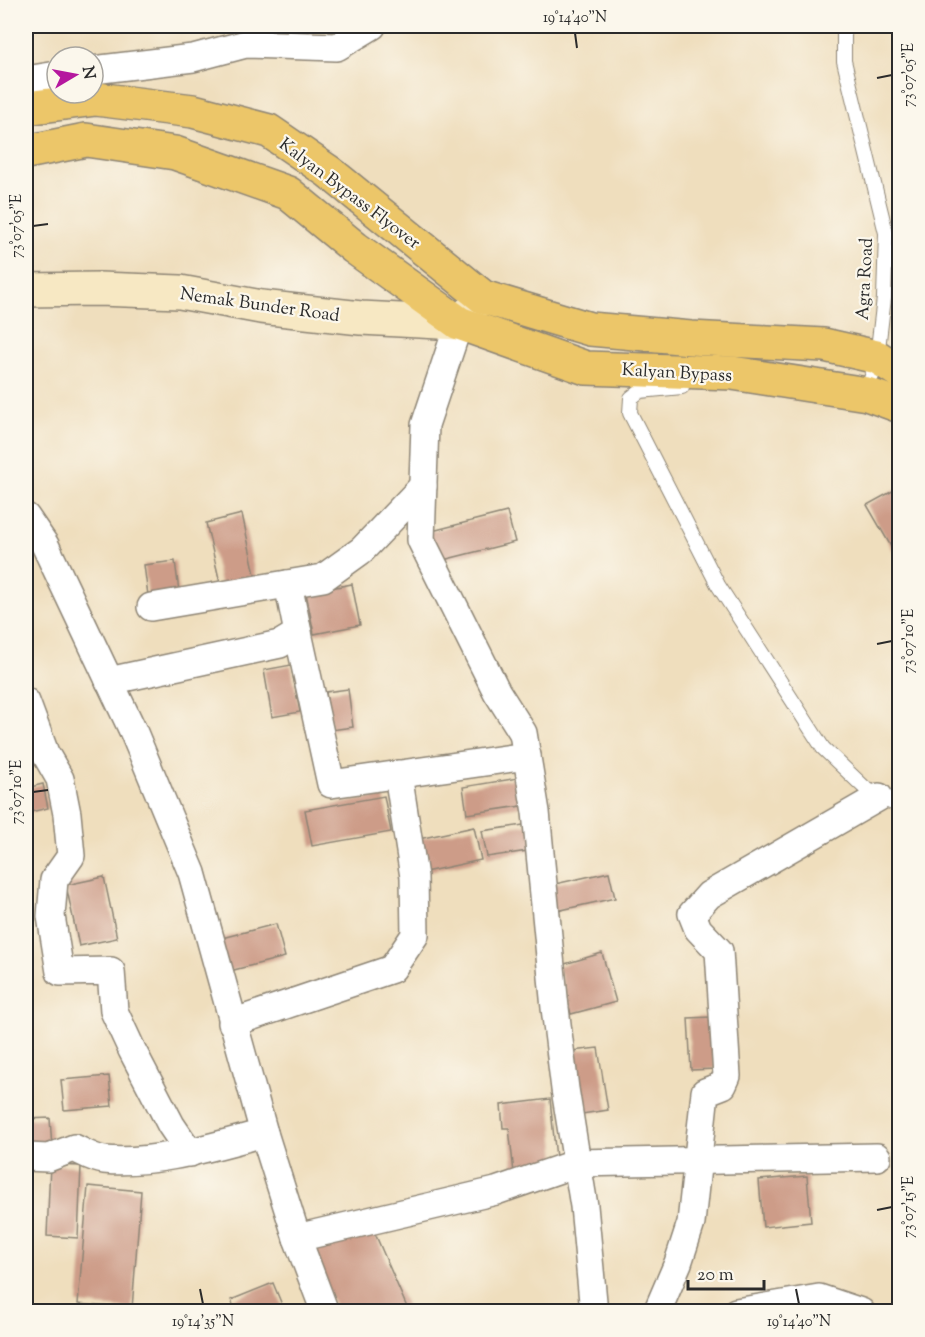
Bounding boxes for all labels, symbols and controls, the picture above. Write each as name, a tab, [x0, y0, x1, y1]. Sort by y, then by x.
text: 19°14'40"N	[543, 8, 607, 29]
text: 73°07'05"E	[899, 43, 920, 107]
north arrow	[45, 45, 105, 105]
text: N	[75, 65, 100, 81]
street label: Kalyan Bypass Flyover	[273, 133, 425, 257]
text: 73°07'05"E	[7, 194, 28, 258]
street label: Agra Road	[851, 237, 881, 321]
street label: Nemak Bunder Road	[178, 282, 341, 330]
street label: Kalyan Bypass	[621, 358, 733, 390]
text: 73°07'10"E	[899, 609, 920, 673]
text: 73°07'10"E	[7, 760, 28, 824]
text: 73°07'15"E	[899, 1176, 920, 1238]
scale bar	[688, 1253, 764, 1291]
text: 20 m	[697, 1263, 734, 1289]
text: 19°14'35"N	[172, 1312, 234, 1333]
text: 19°14'40"N	[767, 1312, 831, 1333]

